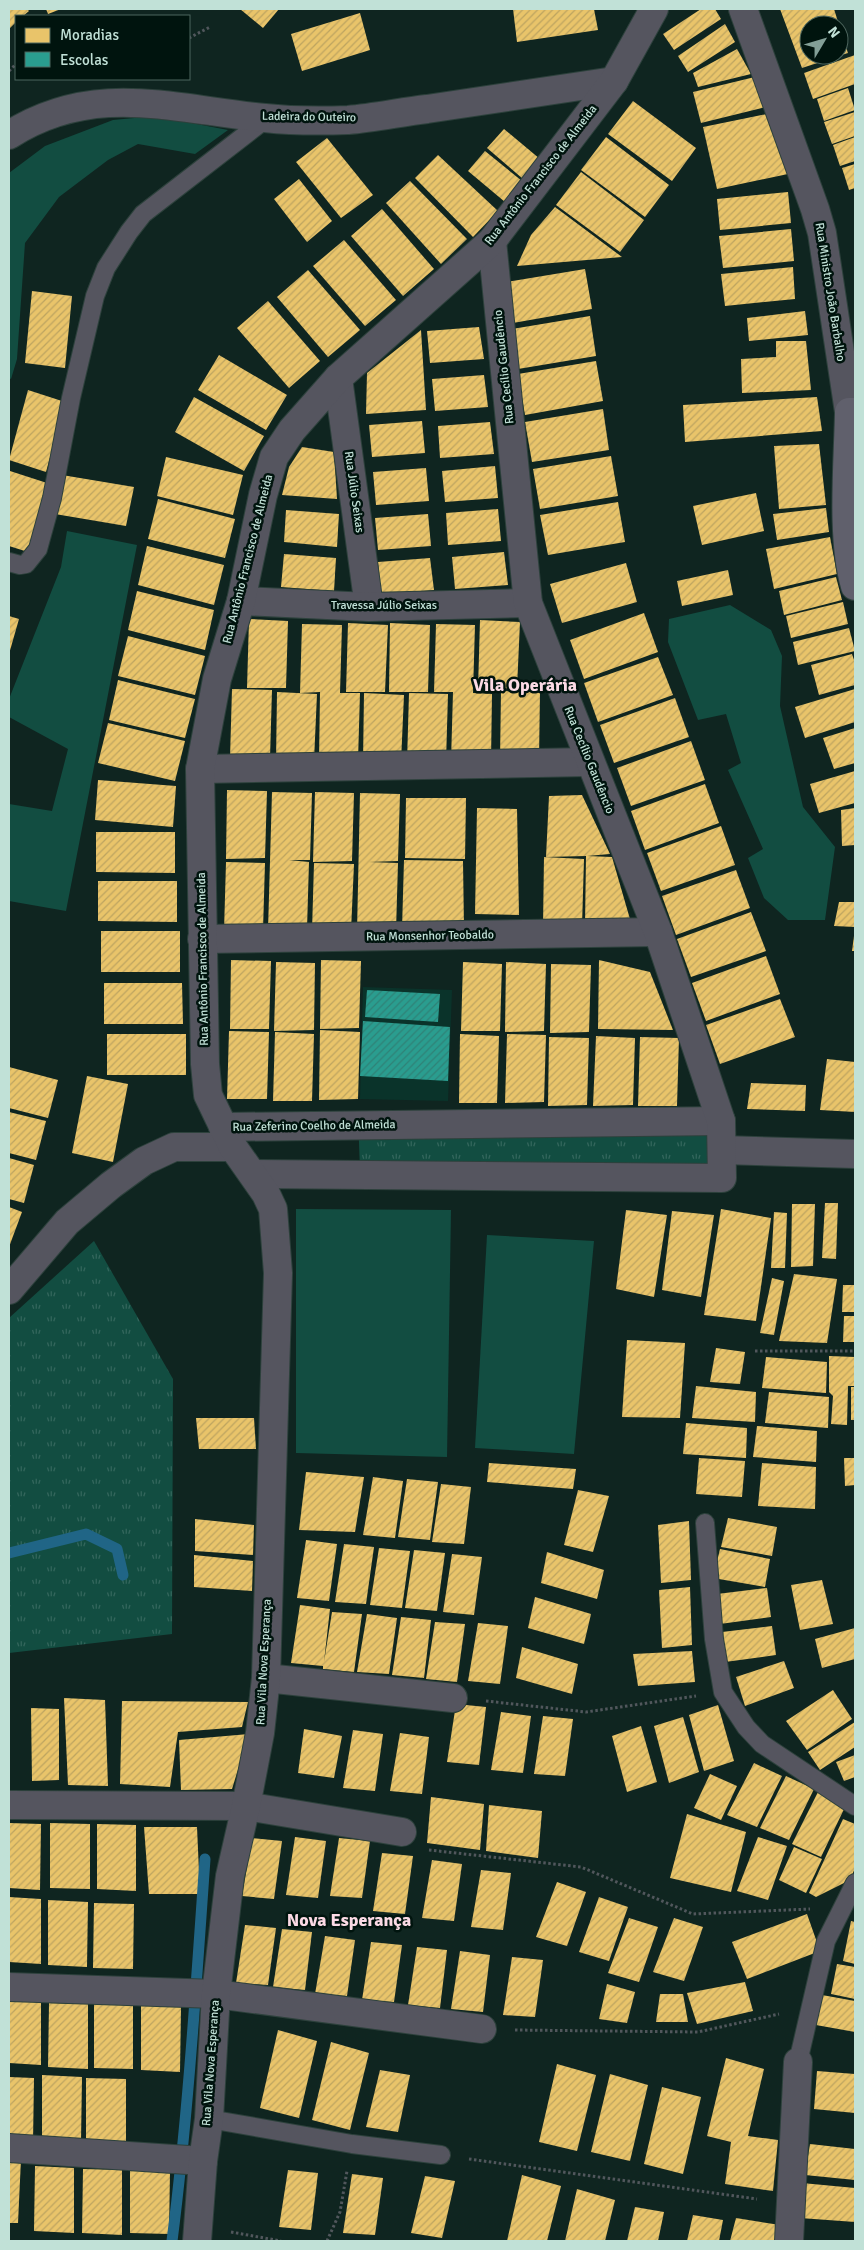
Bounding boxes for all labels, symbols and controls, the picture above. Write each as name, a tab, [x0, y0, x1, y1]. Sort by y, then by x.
legend	[15, 15, 190, 80]
north arrow	[799, 15, 849, 65]
text: N	[824, 23, 844, 41]
text: Moradias	[60, 26, 119, 44]
text: Escolas	[60, 51, 109, 69]
street label: Rua Antônio Francisco de Almeida	[482, 102, 600, 248]
street label: Ladeira do Outeiro	[262, 109, 356, 125]
street label: Rua Ministro João Barbalho	[812, 221, 848, 363]
street label: Rua Cecílio Gaudêncio	[491, 309, 517, 425]
street label: Rua Júlio Seixas	[341, 450, 367, 534]
street label: Rua Antônio Francisco de Almeida	[220, 473, 276, 645]
street label: Travessa Júlio Seixas	[331, 598, 437, 613]
district label: Vila Operária	[473, 674, 577, 696]
street label: Rua Cecílio Gaudêncio	[561, 704, 617, 816]
street label: Rua Antônio Francisco de Almeida	[194, 872, 212, 1046]
street label: Rua Monsenhor Teobaldo	[366, 927, 494, 945]
street label: Rua Zeferino Coelho de Almeida	[232, 1117, 396, 1135]
street label: Rua Vila Nova Esperança	[253, 1599, 275, 1725]
district label: Nova Esperança	[287, 1909, 411, 1931]
street label: Rua Vila Nova Esperança	[199, 2000, 223, 2126]

